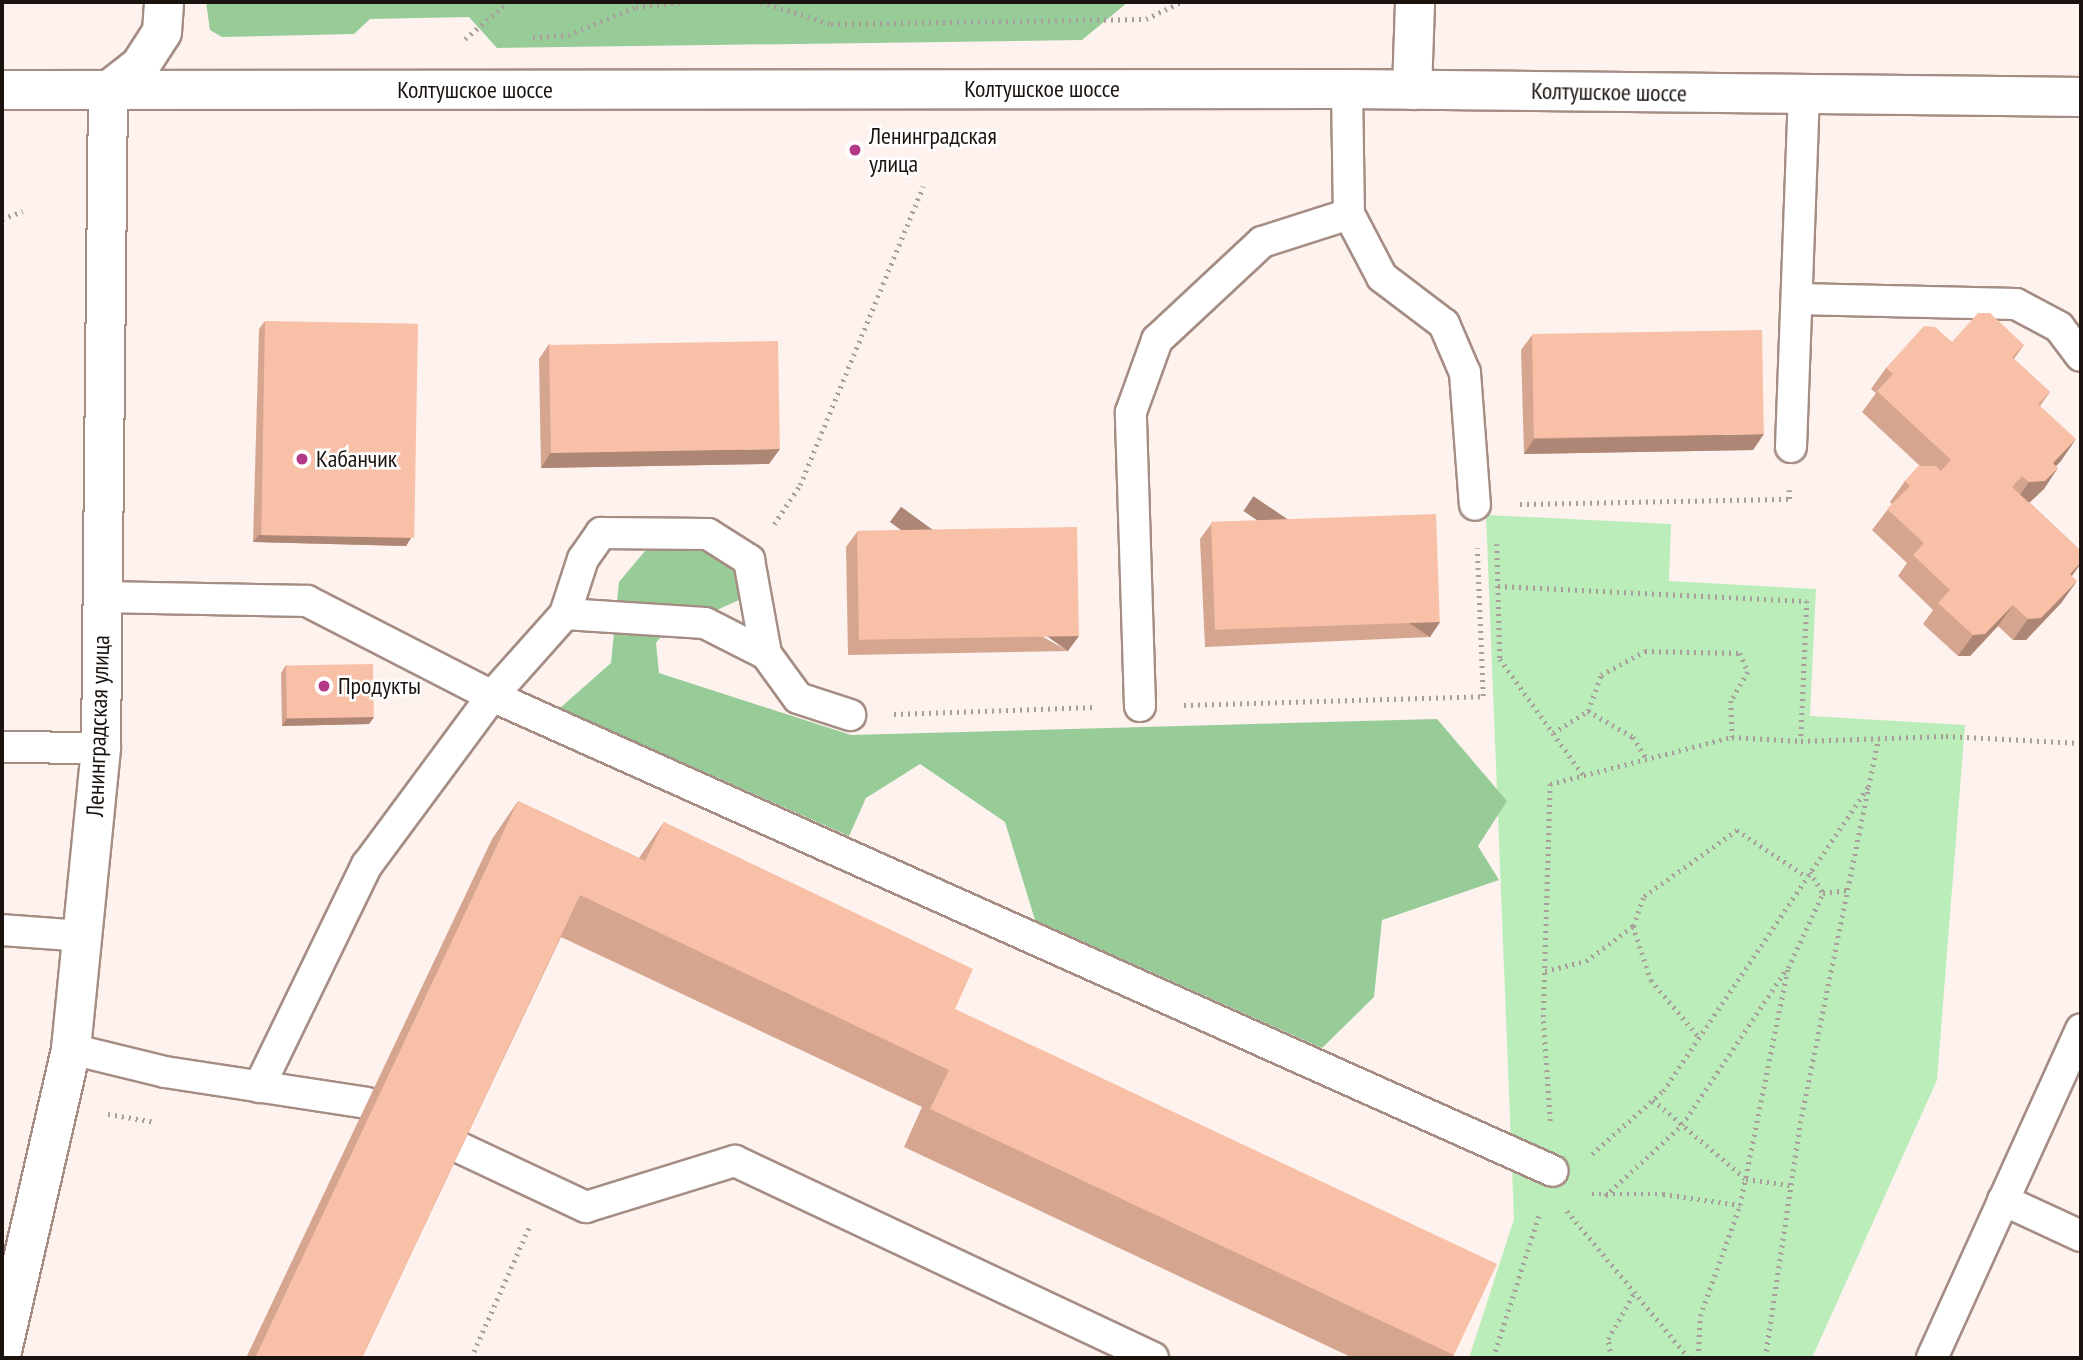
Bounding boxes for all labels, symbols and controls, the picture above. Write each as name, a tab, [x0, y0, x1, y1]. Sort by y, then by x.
street label: Колтушское шоссе	[964, 75, 1120, 103]
street label: Колтушское шоссе	[397, 76, 553, 104]
street label: Колтушское шоссе	[1531, 76, 1687, 108]
place label: Ленинградская улица	[869, 122, 997, 178]
marker: Ленинградская улица	[847, 142, 863, 158]
place label: Кабанчик	[316, 445, 397, 473]
marker: Кабанчик	[294, 451, 310, 467]
street label: Ленинградская улица	[80, 635, 116, 817]
place label: Продукты	[338, 672, 421, 700]
marker: Продукты	[316, 678, 332, 694]

